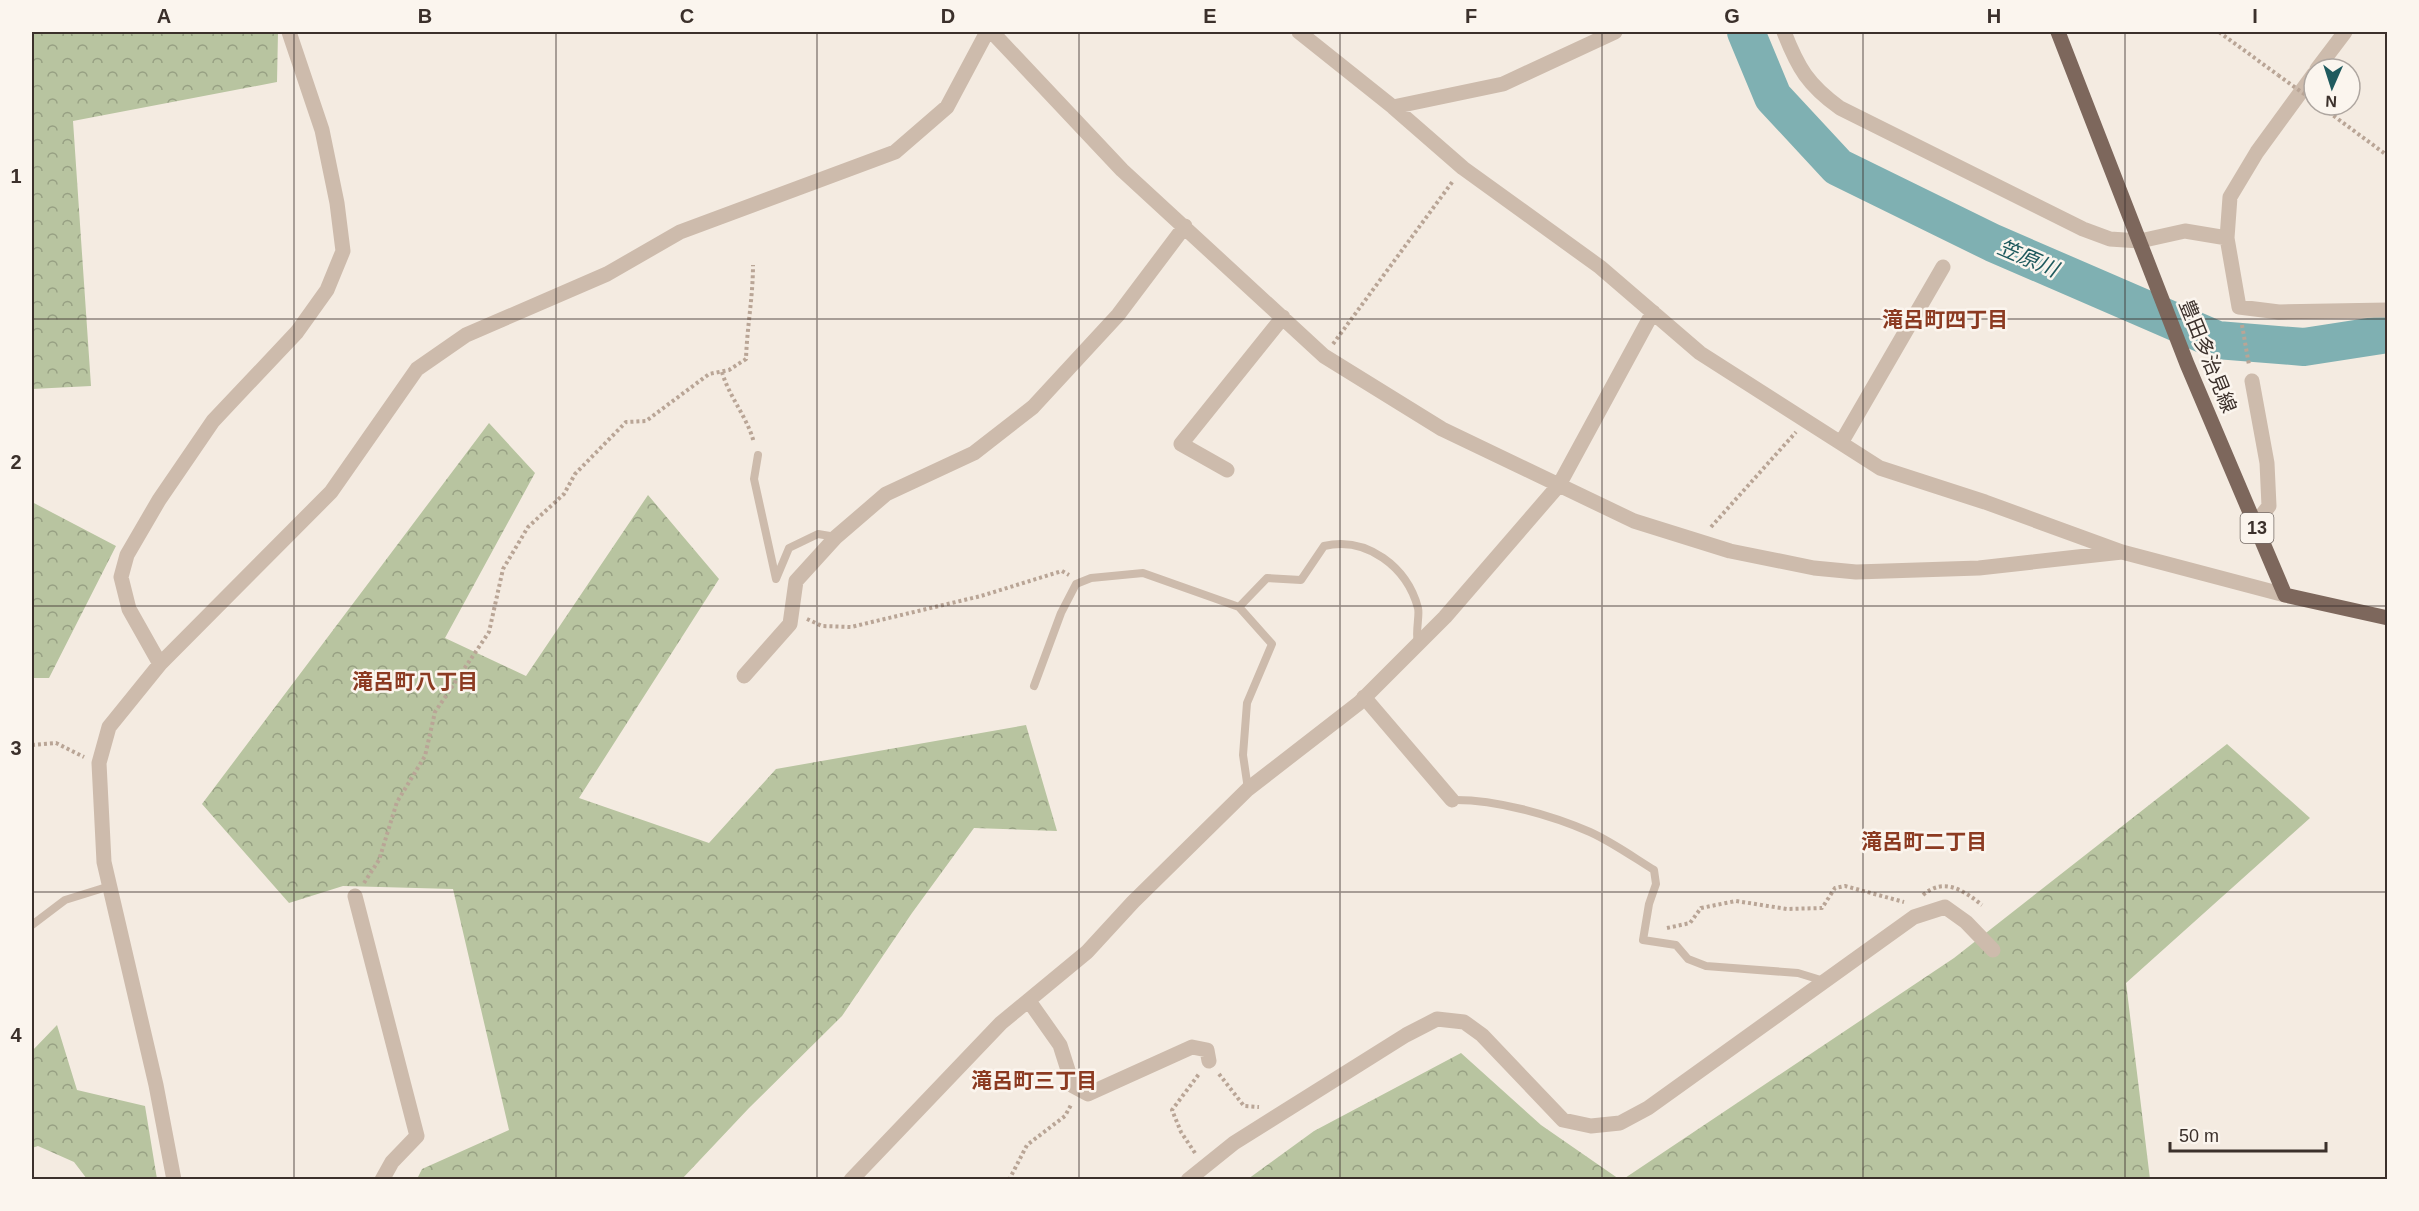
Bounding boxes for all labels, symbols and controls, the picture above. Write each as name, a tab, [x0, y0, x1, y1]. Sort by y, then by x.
text: A	[157, 5, 171, 27]
text: B	[418, 5, 432, 27]
text: C	[680, 5, 694, 27]
text: D	[941, 5, 955, 27]
text: E	[1203, 5, 1217, 27]
text: F	[1465, 5, 1477, 27]
text: G	[1724, 5, 1740, 27]
text: H	[1987, 5, 2001, 27]
text: I	[2252, 5, 2258, 27]
north arrow	[2302, 57, 2362, 117]
text: N	[2325, 93, 2337, 110]
text: 1	[10, 165, 22, 187]
water label: 笠原川	[1995, 235, 2063, 282]
street label: 豊田多治見線	[2175, 296, 2241, 416]
district label: 滝呂町四丁目	[1882, 308, 2008, 331]
text: 2	[10, 451, 22, 473]
road number: 13	[2240, 513, 2274, 543]
district label: 滝呂町八丁目	[352, 670, 478, 693]
text: 3	[10, 737, 22, 759]
district label: 滝呂町二丁目	[1861, 830, 1987, 853]
text: 4	[10, 1024, 22, 1046]
district label: 滝呂町三丁目	[971, 1069, 1097, 1092]
scale bar	[2170, 1115, 2326, 1153]
text: 50 m	[2179, 1126, 2219, 1146]

